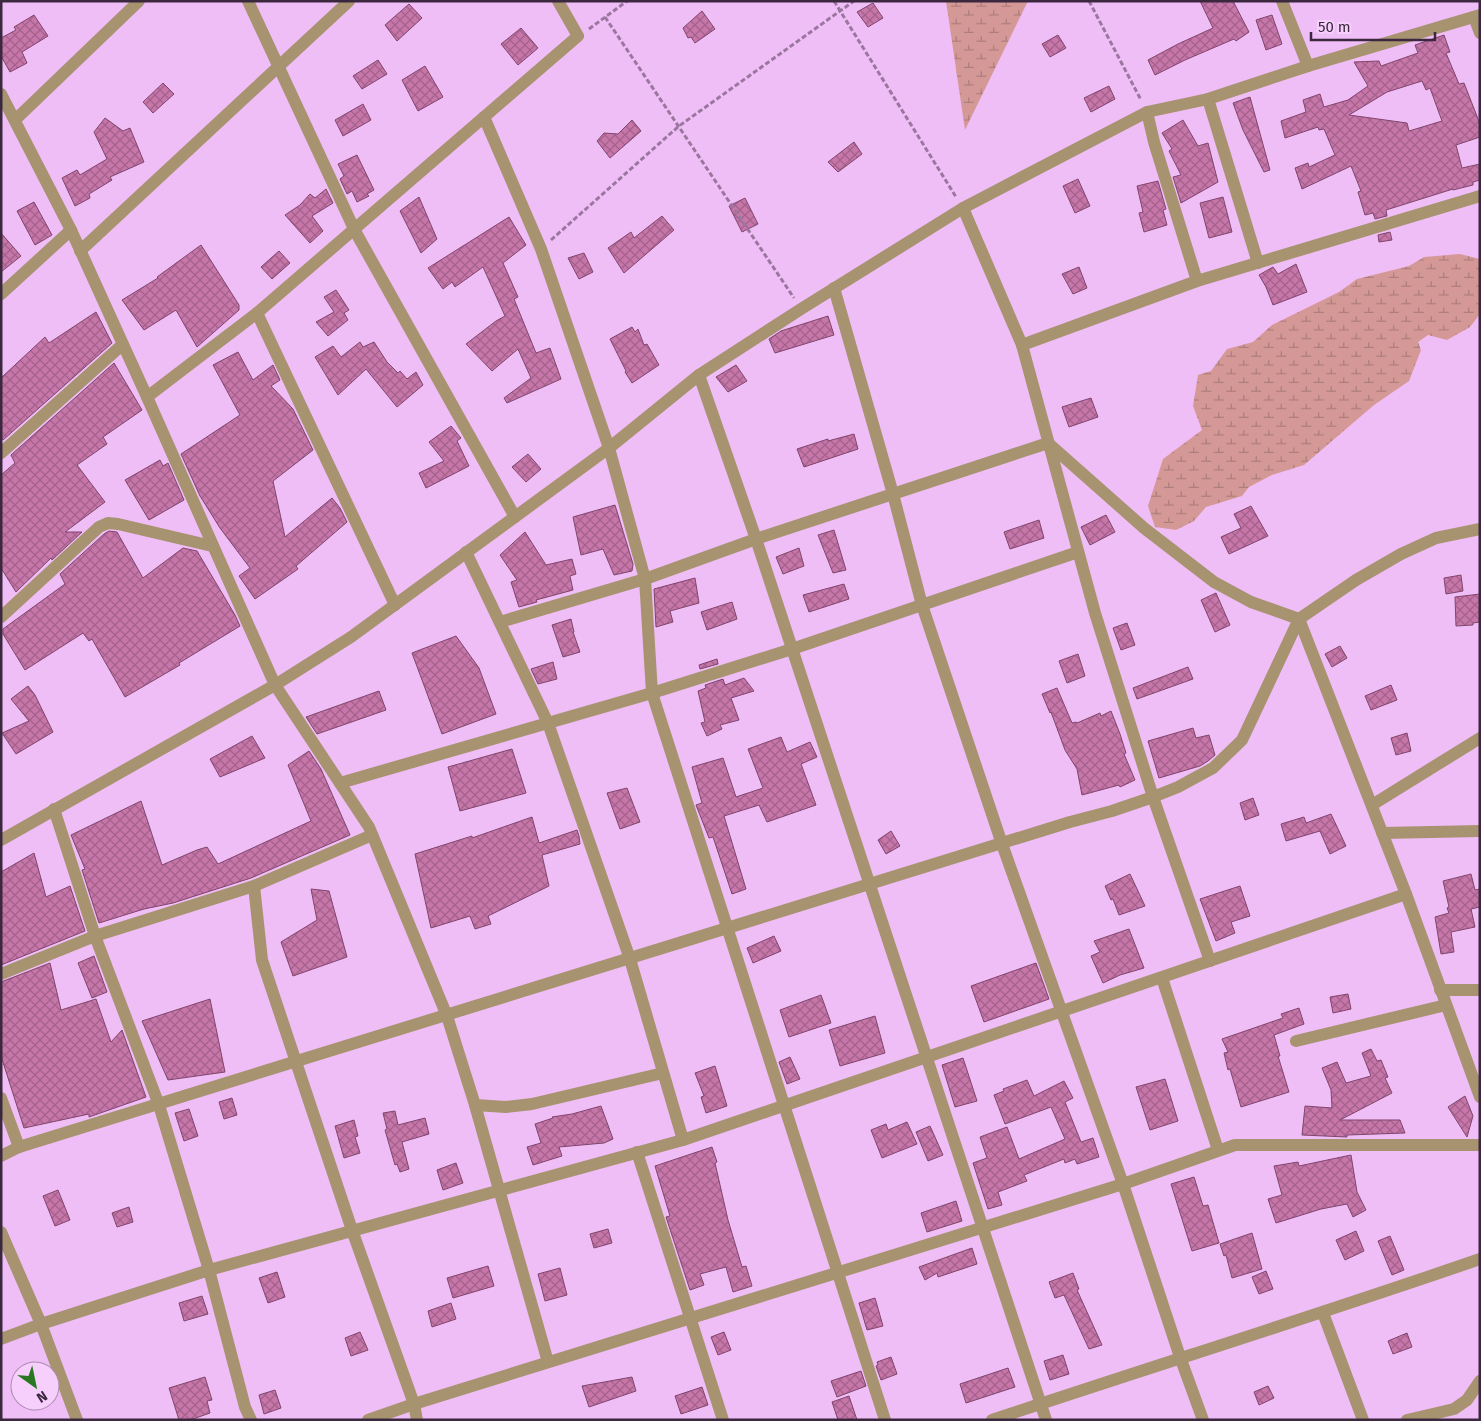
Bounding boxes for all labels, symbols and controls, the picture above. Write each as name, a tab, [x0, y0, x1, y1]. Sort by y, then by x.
scale bar	[1311, 10, 1435, 42]
text: 50 m	[1318, 18, 1351, 36]
north arrow	[10, 1361, 60, 1411]
text: N	[33, 1387, 50, 1406]

